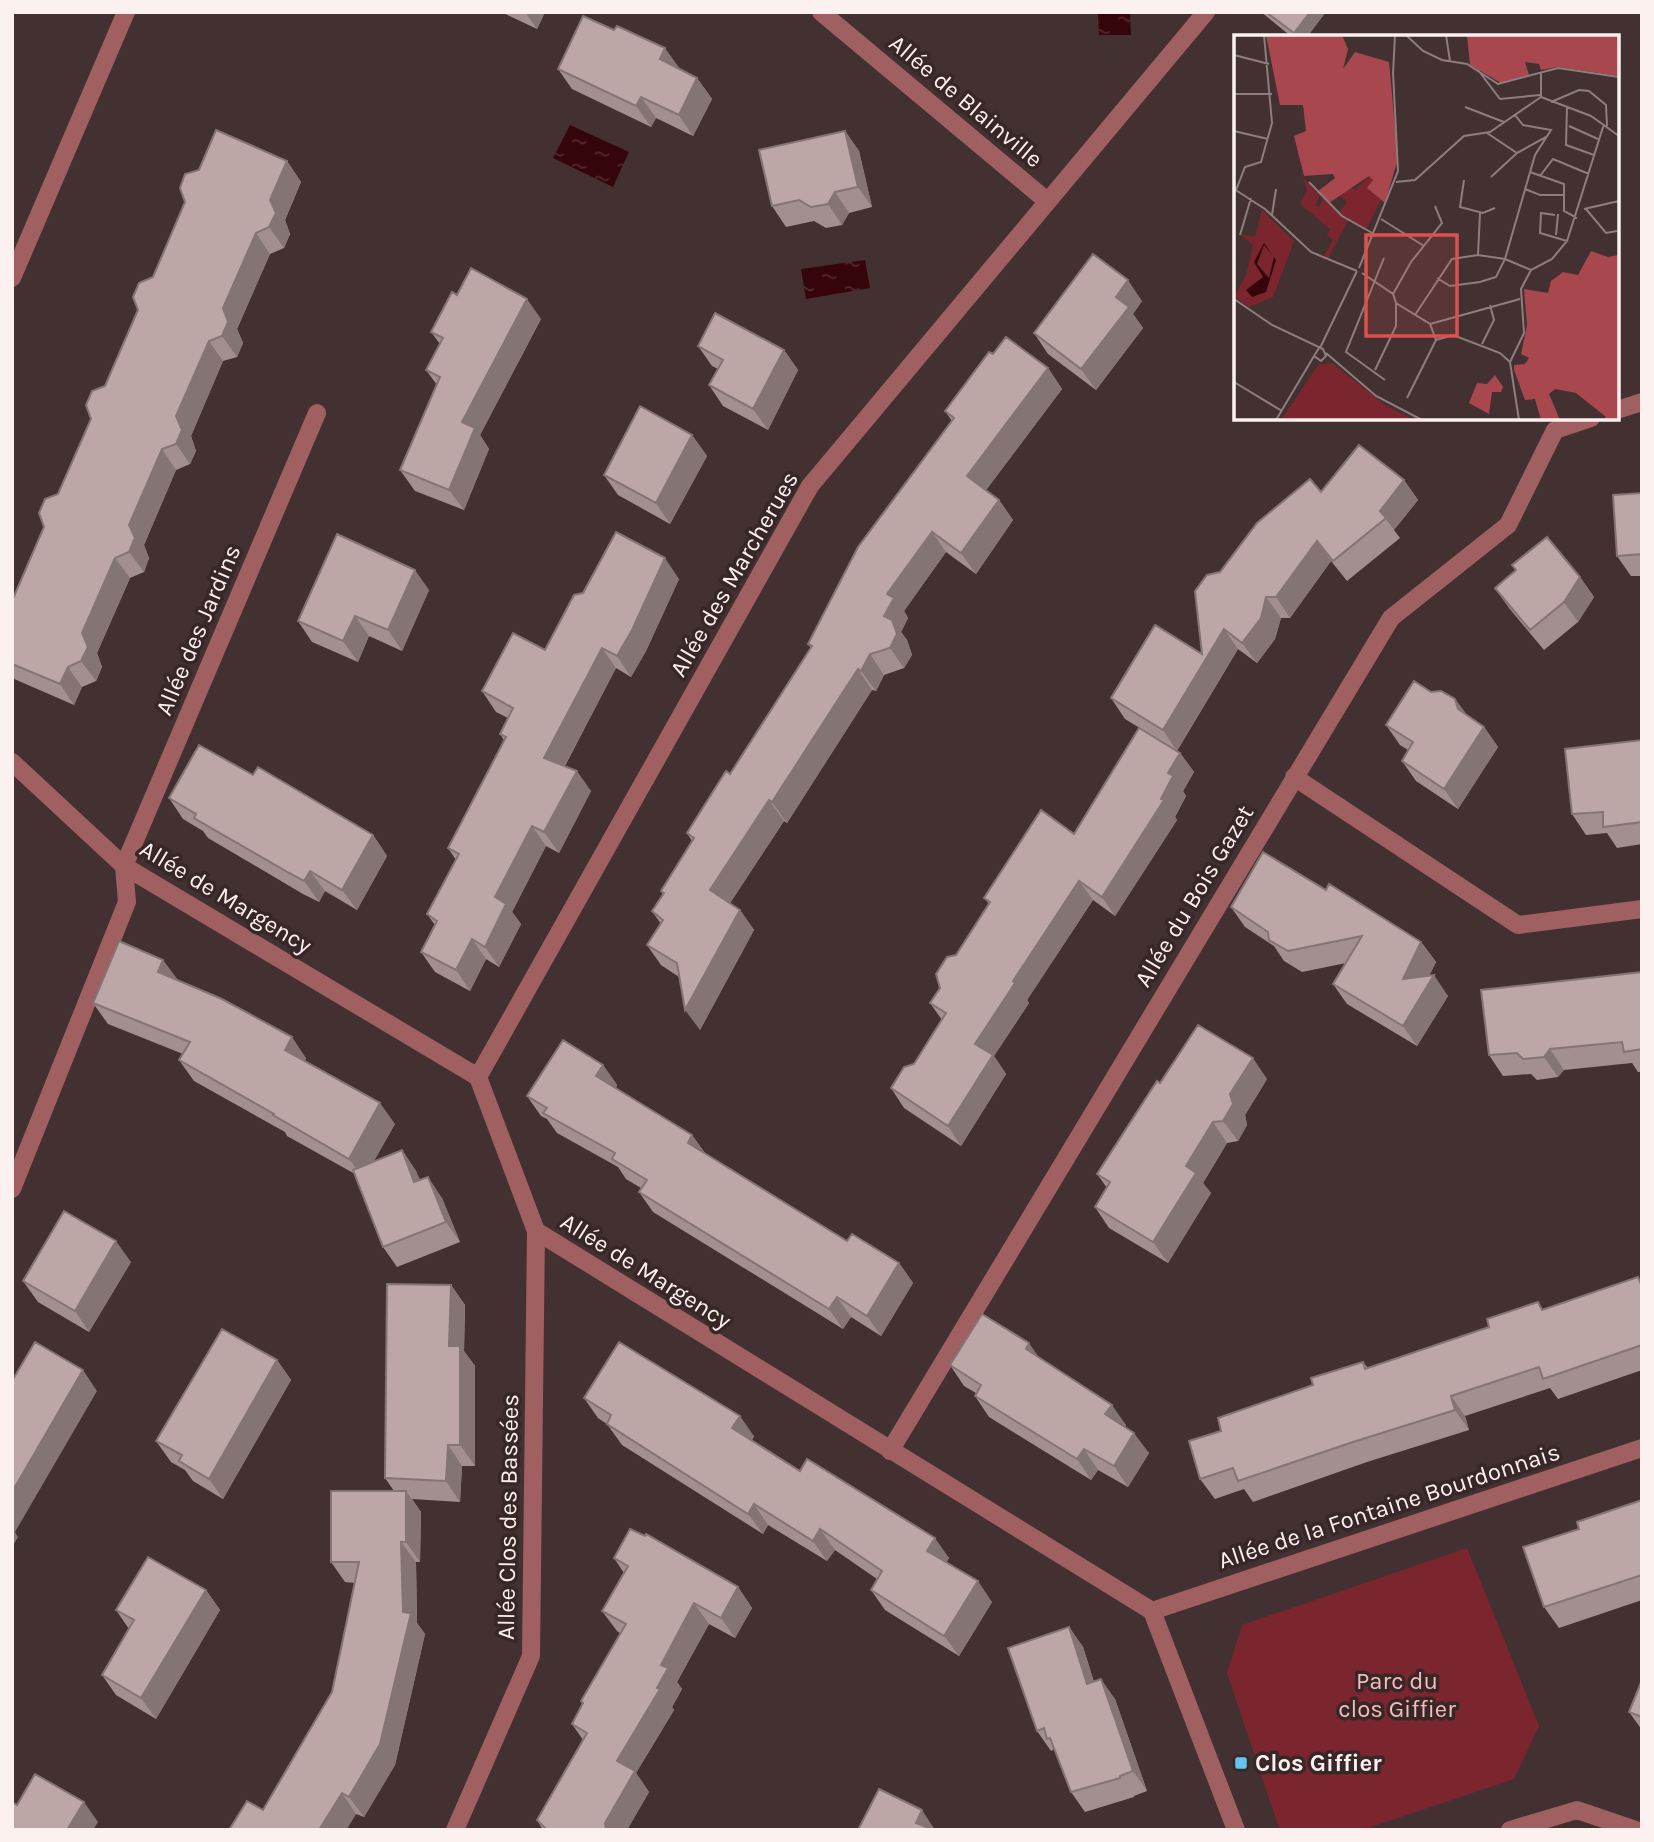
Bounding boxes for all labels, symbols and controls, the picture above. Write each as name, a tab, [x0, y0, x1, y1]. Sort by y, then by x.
street label: Allée de Blainville	[884, 29, 1048, 173]
inset map	[1234, 35, 1619, 420]
street label: Allée des Marcherues	[664, 467, 804, 681]
street label: Allée des Jardins	[149, 541, 247, 719]
street label: Allée du Bois Gazet	[1129, 800, 1259, 992]
street label: Allée de Margency	[135, 835, 317, 959]
street label: Allée de Margency	[556, 1207, 736, 1335]
street label: Allée Clos des Bassées	[492, 1394, 524, 1640]
street label: Allée de la Fontaine Bourdonnais	[1215, 1437, 1563, 1575]
park label: Parc du clos Giffier	[1338, 1667, 1456, 1723]
place label: Clos Giffier	[1255, 1749, 1382, 1777]
marker: Clos Giffier	[1233, 1755, 1249, 1771]

